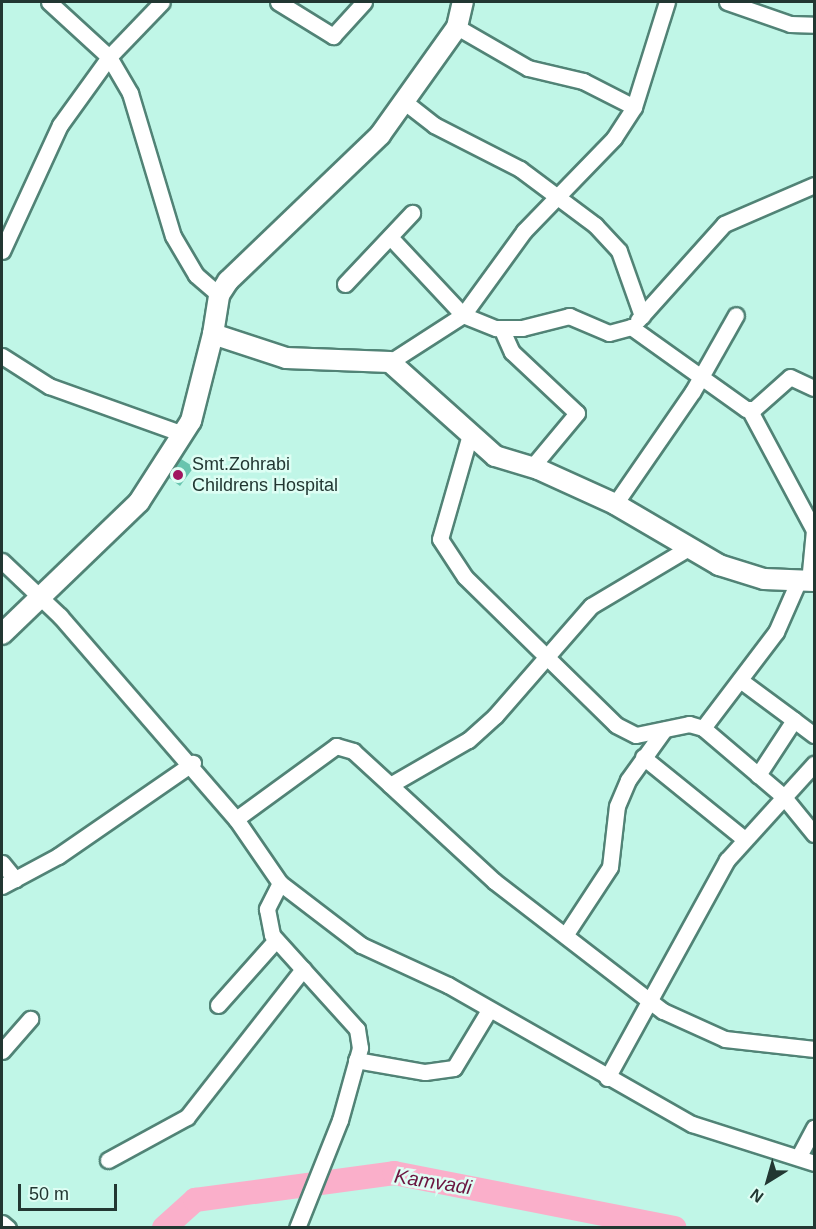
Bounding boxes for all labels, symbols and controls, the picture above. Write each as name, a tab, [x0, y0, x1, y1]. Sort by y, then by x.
place label: Smt.Zohrabi Childrens Hospital	[192, 454, 338, 496]
marker: Smt.Zohrabi Childrens Hospital	[169, 466, 187, 484]
north arrow	[738, 1151, 798, 1211]
water label: Kamvadi	[393, 1164, 473, 1200]
scale bar	[21, 1172, 120, 1210]
text: 50 m	[29, 1184, 69, 1204]
text: N	[747, 1186, 767, 1206]

